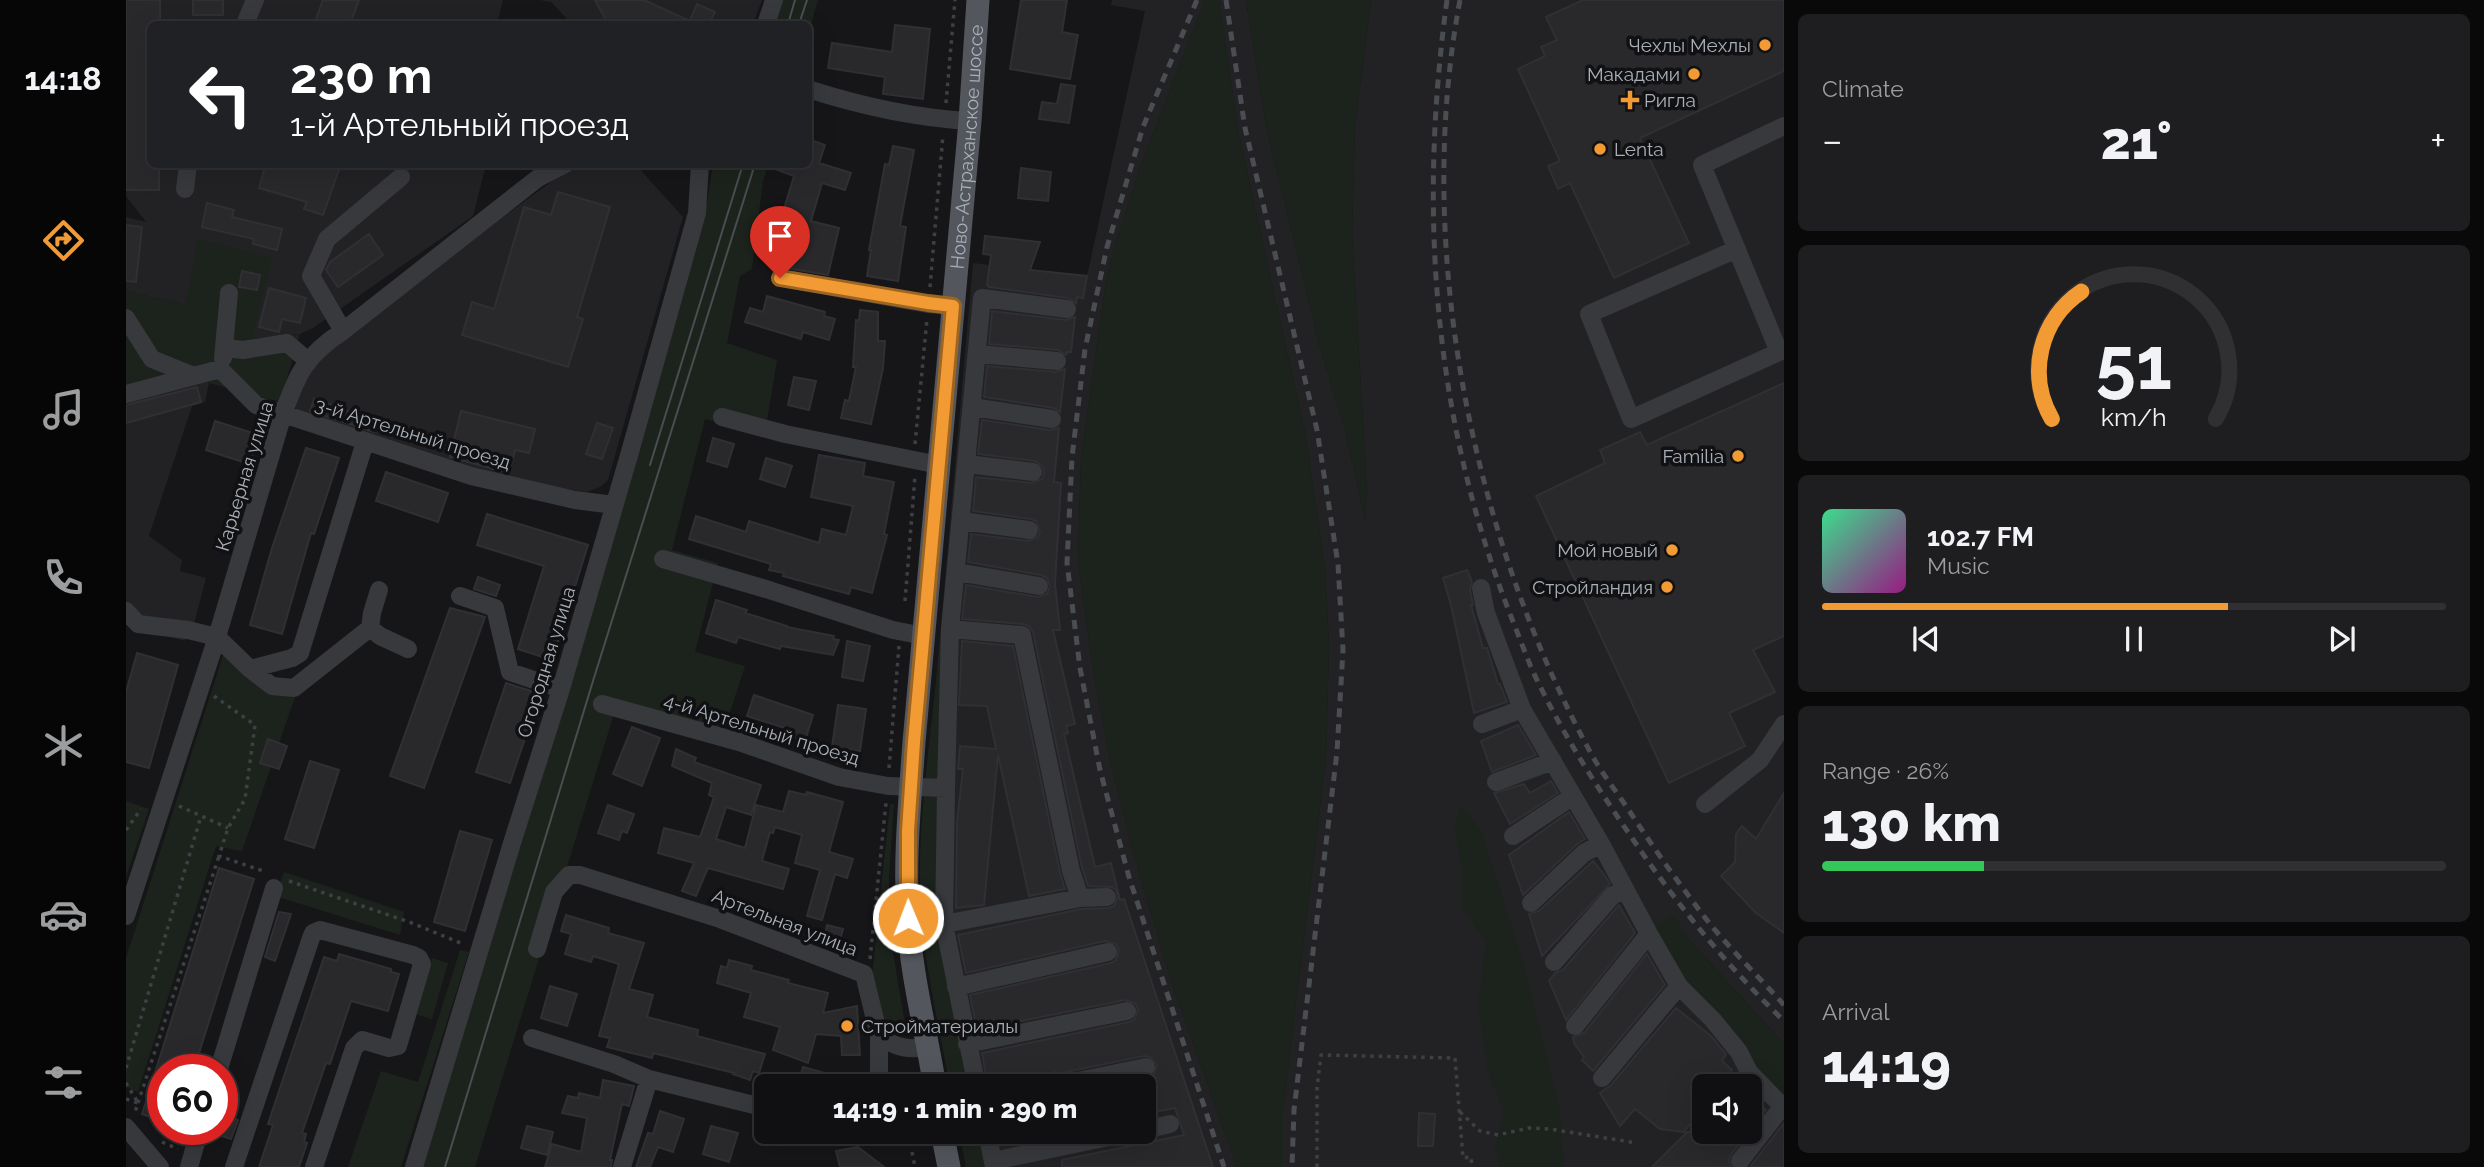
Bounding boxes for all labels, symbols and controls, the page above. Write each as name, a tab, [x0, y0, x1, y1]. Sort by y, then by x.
street label: Ново-Астраханское шоссе	[946, 24, 987, 270]
place label: Чехлы Мехлы	[1629, 34, 1751, 56]
marker: Чехлы Мехлы	[1757, 37, 1773, 53]
text: 230 m	[290, 47, 432, 104]
icon: left	[175, 49, 266, 140]
text: 14:18	[24, 60, 102, 97]
place label: Макадами	[1587, 63, 1680, 85]
marker: Макадами	[1686, 66, 1702, 82]
text: Climate	[1822, 75, 1904, 102]
place label: Ригла	[1644, 89, 1696, 111]
marker: Ригла	[1622, 92, 1638, 108]
text: 1-й Артельный проезд	[290, 106, 629, 143]
text: 21°	[2101, 110, 2172, 171]
text: −	[1822, 118, 1842, 163]
text: +	[2430, 118, 2446, 163]
place label: Lenta	[1614, 138, 1664, 160]
marker: Lenta	[1592, 141, 1608, 157]
pin	[750, 206, 810, 278]
icon: directions	[39, 216, 88, 265]
icon: arrive	[761, 217, 799, 255]
text: 51	[2096, 321, 2172, 406]
icon: music	[39, 385, 88, 434]
street label: 3-й Артельный проезд	[313, 393, 513, 473]
street label: Карьерная улица	[211, 398, 277, 554]
text: km/h	[2101, 402, 2167, 432]
place label: Familia	[1662, 445, 1724, 467]
marker: Familia	[1730, 448, 1746, 464]
text: 102.7 FM	[1927, 522, 2034, 552]
place label: Мой новый	[1557, 539, 1658, 561]
marker: Мой новый	[1664, 542, 1680, 558]
text: Music	[1927, 552, 1990, 579]
icon: phone	[39, 553, 88, 602]
place label: Стройландия	[1532, 576, 1653, 598]
marker: Стройландия	[1659, 579, 1675, 595]
street label: Огородная улица	[513, 584, 579, 740]
icon: previous	[1907, 620, 1945, 658]
icon: pause	[2115, 620, 2153, 658]
icon: next	[2323, 620, 2361, 658]
street label: 4-й Артельный проезд	[661, 689, 863, 769]
icon: climate	[39, 721, 88, 770]
text: Range · 26%	[1822, 757, 1949, 784]
text: 130 km	[1822, 792, 2001, 853]
position arrow	[871, 881, 945, 955]
street label: Артельная улица	[709, 884, 861, 960]
icon: car	[39, 890, 88, 939]
text: Arrival	[1822, 998, 1889, 1025]
place label: Стройматериалы	[861, 1015, 1018, 1037]
marker: Стройматериалы	[839, 1018, 855, 1034]
text: 14:19	[1822, 1033, 1951, 1094]
speed limit sign: 60	[147, 1054, 238, 1145]
icon: filters	[39, 1058, 88, 1107]
map controls	[1692, 1074, 1762, 1144]
button: sound	[1692, 1074, 1762, 1144]
text: 14:19 · 1 min · 290 m	[833, 1094, 1077, 1124]

